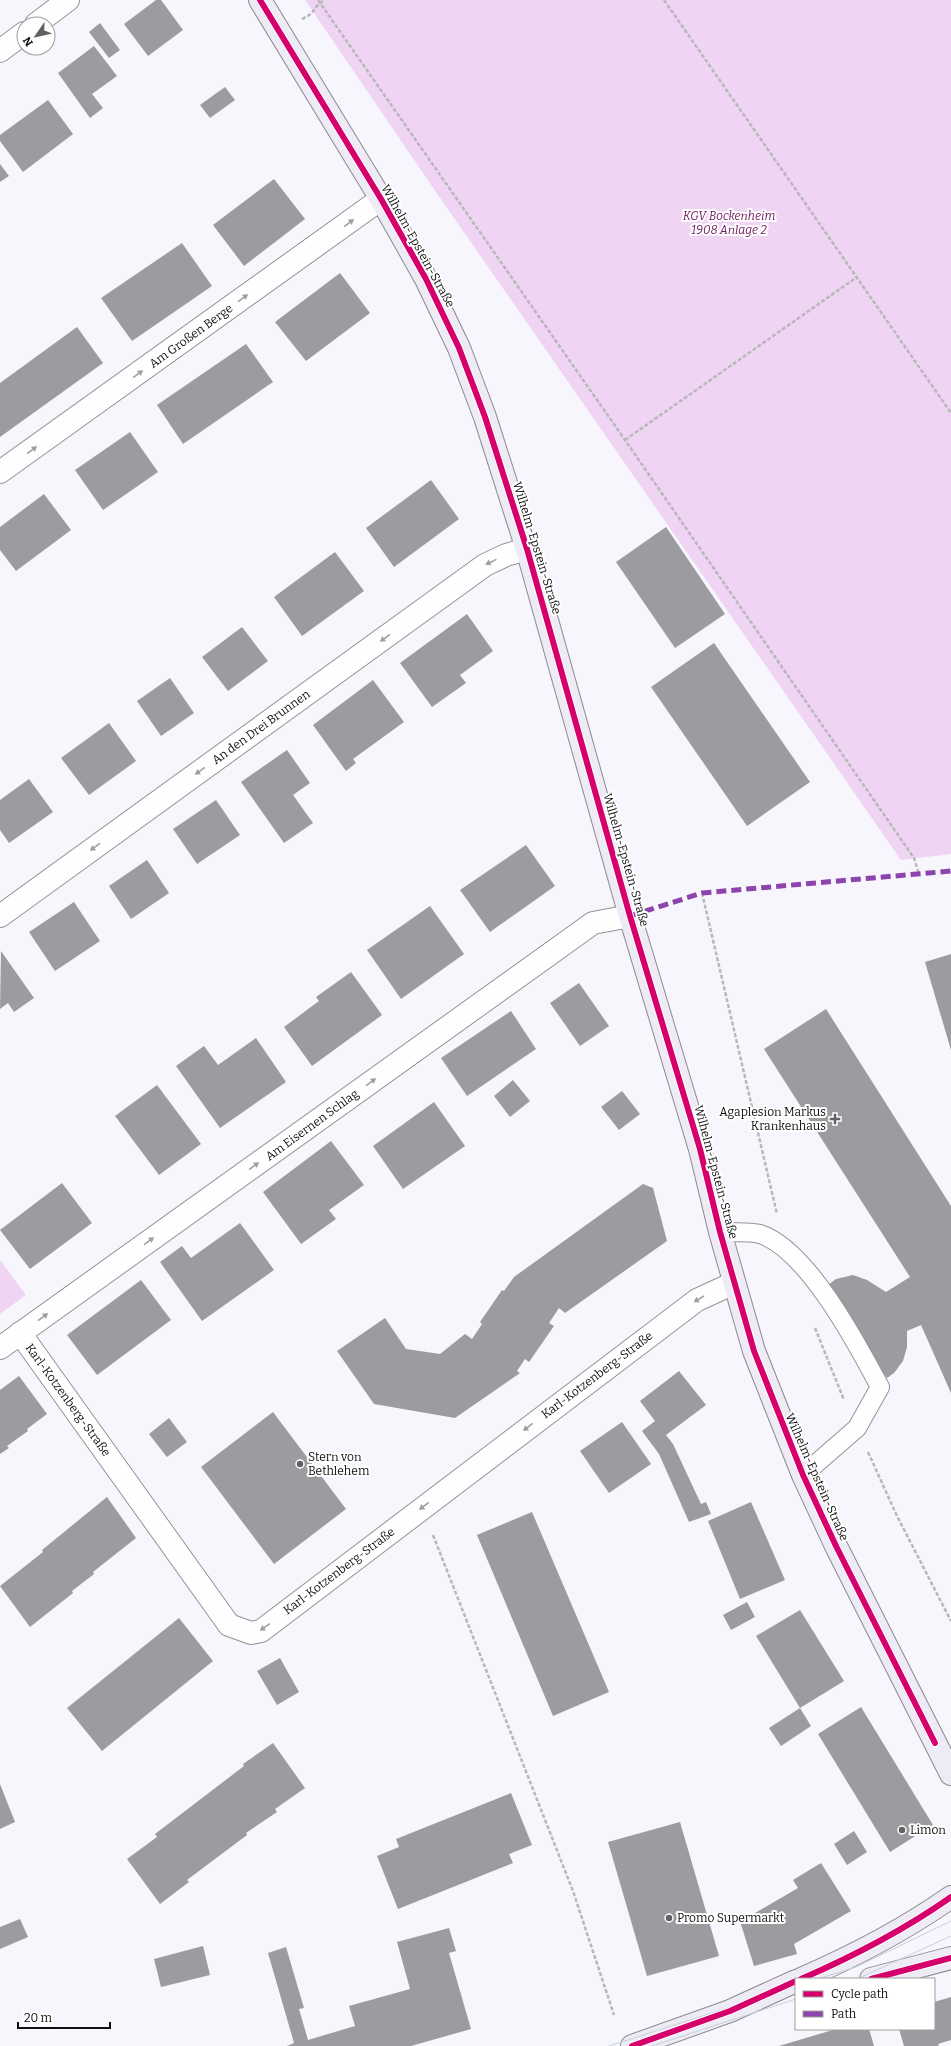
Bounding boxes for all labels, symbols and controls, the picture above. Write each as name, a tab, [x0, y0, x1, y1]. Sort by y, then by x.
north arrow	[16, 16, 56, 56]
text: N	[20, 34, 36, 48]
street label: Wilhelm-Epstein-Straße	[378, 182, 458, 310]
park label: KGV Bockenheim 1908 Anlage 2	[683, 209, 775, 237]
one-way arrow	[344, 219, 354, 227]
one-way arrow	[238, 294, 249, 303]
street label: Am Großen Berge	[147, 301, 235, 371]
one-way arrow	[132, 370, 143, 378]
one-way arrow	[26, 446, 37, 454]
street label: Wilhelm-Epstein-Straße	[510, 480, 564, 616]
one-way arrow	[485, 559, 496, 565]
one-way arrow	[379, 633, 390, 642]
street label: An den Drei Brunnen	[209, 687, 313, 767]
one-way arrow	[195, 767, 205, 775]
street label: Wilhelm-Epstein-Straße	[600, 792, 652, 928]
one-way arrow	[89, 843, 100, 852]
one-way arrow	[366, 1078, 377, 1086]
street label: Am Eisernen Schlag	[263, 1086, 362, 1163]
street label: Wilhelm-Epstein-Straße	[691, 1104, 741, 1240]
place label: Agaplesion Markus Krankenhaus	[719, 1105, 826, 1133]
marker: Agaplesion Markus Krankenhaus	[829, 1113, 841, 1125]
one-way arrow	[249, 1162, 260, 1170]
one-way arrow	[143, 1237, 154, 1245]
one-way arrow	[693, 1296, 705, 1303]
one-way arrow	[38, 1313, 48, 1321]
street label: Karl-Kotzenberg-Straße	[539, 1329, 655, 1421]
street label: Karl-Kotzenberg-Straße	[22, 1341, 114, 1459]
street label: Wilhelm-Epstein-Straße	[783, 1411, 851, 1543]
one-way arrow	[522, 1423, 533, 1431]
place label: Stern von Bethlehem	[308, 1450, 370, 1478]
marker: Stern von Bethlehem	[295, 1459, 305, 1469]
one-way arrow	[419, 1501, 430, 1510]
street label: Karl-Kotzenberg-Straße	[281, 1525, 397, 1617]
one-way arrow	[260, 1623, 270, 1631]
place label: Limon	[910, 1823, 946, 1837]
marker: Limon	[897, 1825, 907, 1835]
place label: Promo Supermarkt	[677, 1911, 785, 1925]
marker: Promo Supermarkt	[664, 1913, 674, 1923]
legend	[795, 1978, 935, 2030]
text: Cycle path	[831, 1987, 889, 2001]
scale bar	[18, 2004, 110, 2030]
text: Path	[831, 2007, 857, 2021]
text: 20 m	[24, 2011, 53, 2025]

